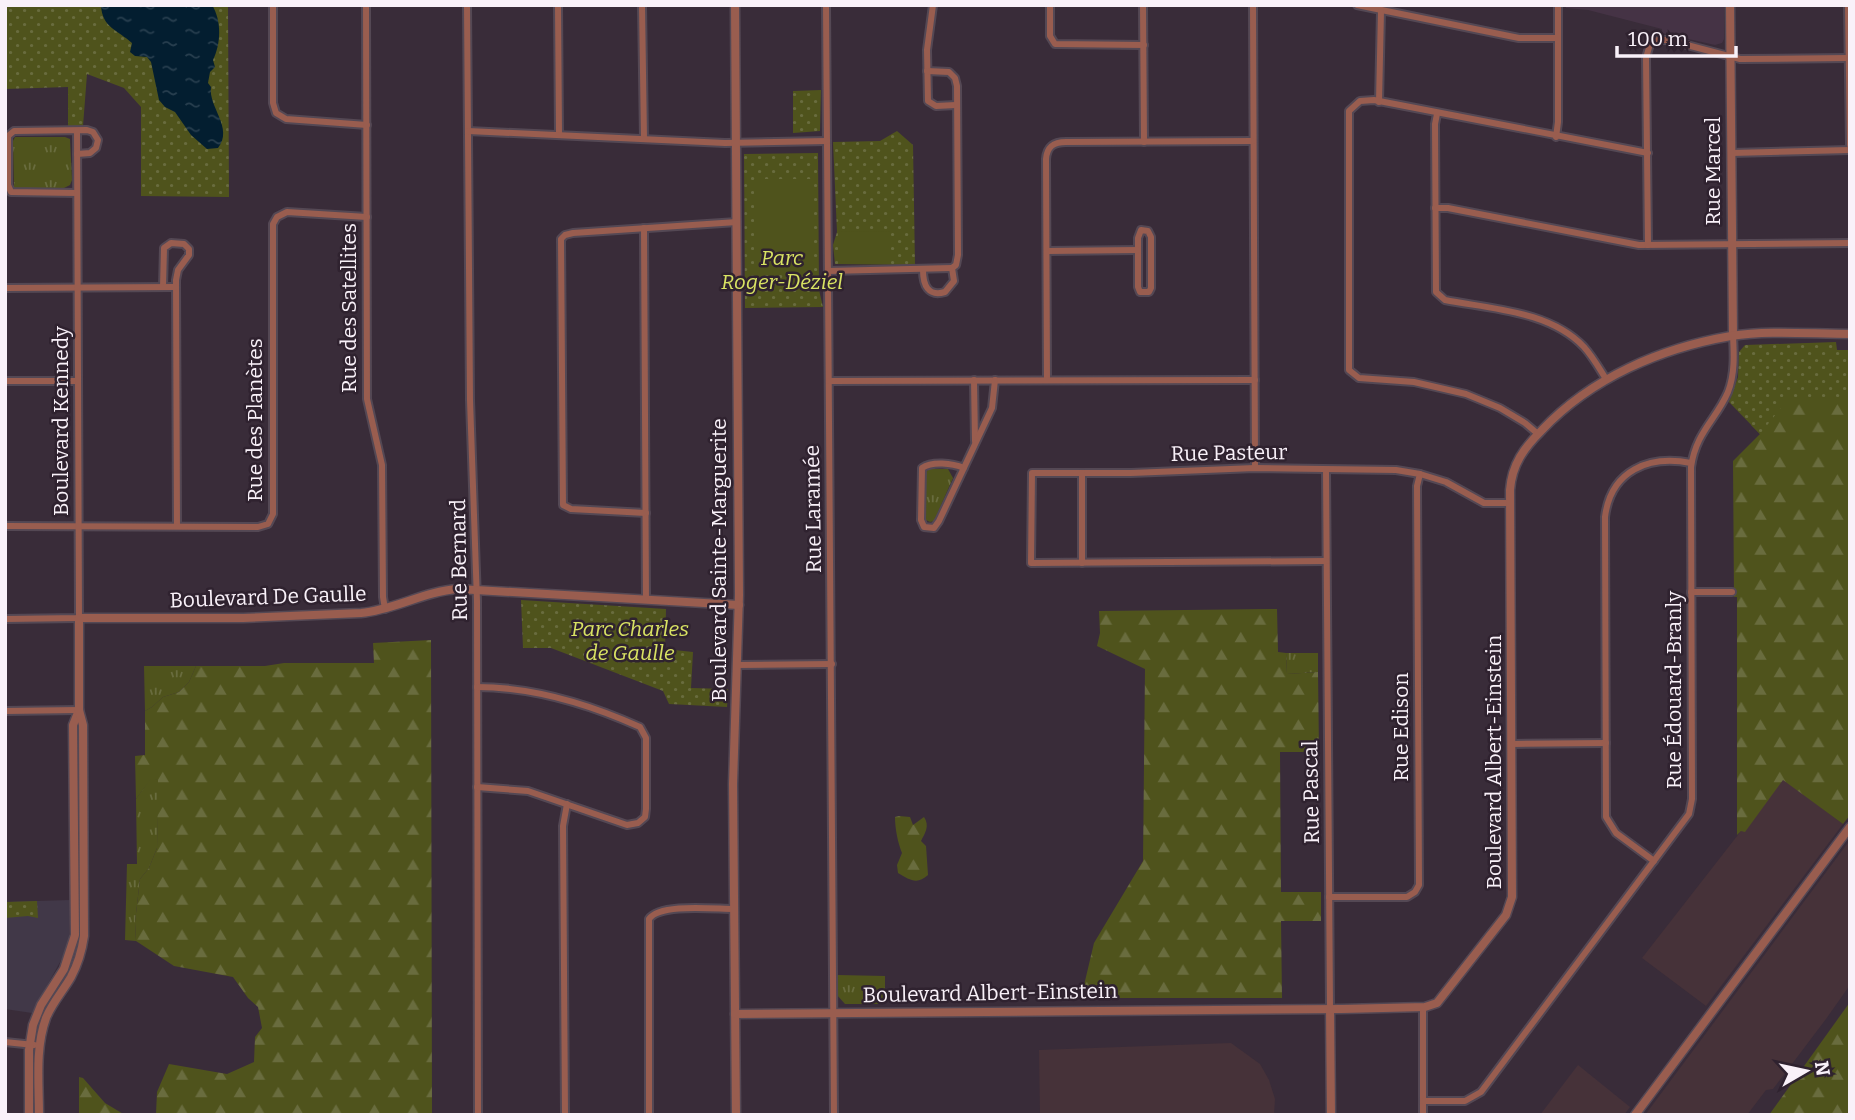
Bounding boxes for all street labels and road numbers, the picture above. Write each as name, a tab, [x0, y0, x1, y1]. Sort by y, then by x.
street label: Rue Marcel	[1700, 117, 1726, 225]
street label: Rue des Satellites	[336, 223, 362, 393]
street label: Boulevard Kennedy	[48, 325, 74, 516]
street label: Rue des Planètes	[242, 338, 268, 502]
street label: Boulevard Sainte-Marguerite	[706, 418, 732, 702]
street label: Rue Pasteur	[1170, 439, 1288, 467]
street label: Rue Laramée	[799, 445, 827, 573]
street label: Rue Bernard	[445, 499, 473, 621]
street label: Boulevard De Gaulle	[169, 581, 367, 613]
street label: Rue Édouard-Branly	[1661, 590, 1687, 789]
street label: Boulevard Albert-Einstein	[1481, 635, 1507, 889]
street label: Rue Edison	[1388, 672, 1414, 782]
street label: Rue Pascal	[1297, 740, 1325, 844]
street label: Boulevard Albert-Einstein	[862, 978, 1118, 1008]

